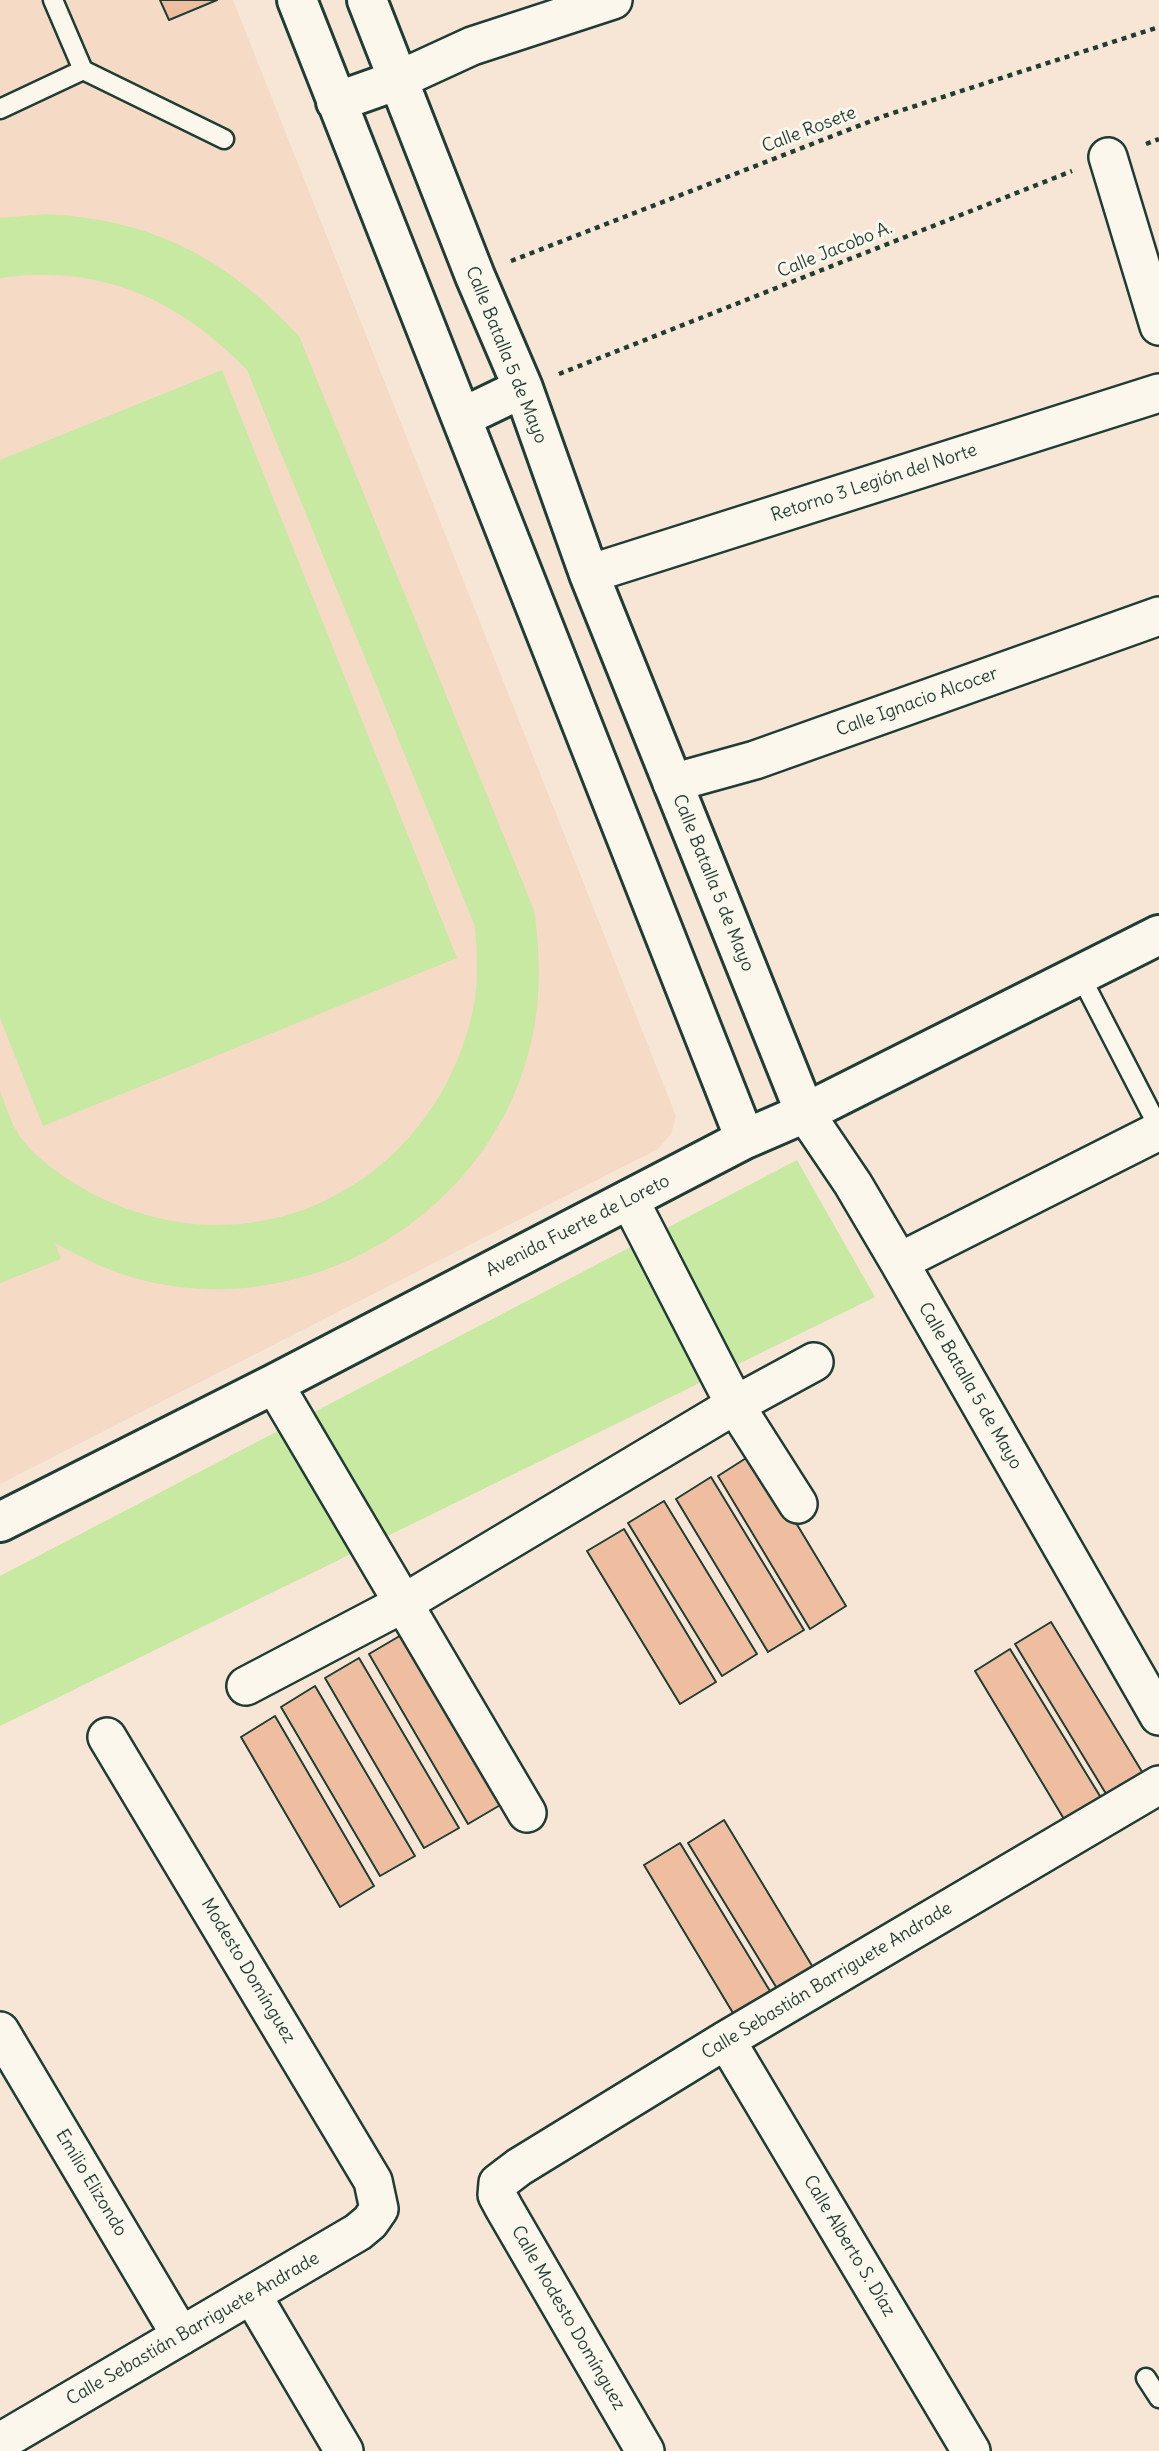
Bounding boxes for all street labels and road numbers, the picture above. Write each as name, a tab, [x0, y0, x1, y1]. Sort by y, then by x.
street label: Calle Rosete	[759, 102, 859, 158]
street label: Calle Jacobo A.	[774, 217, 896, 283]
street label: Calle Batalla 5 de Mayo	[461, 263, 551, 447]
street label: Retorno 3 Legión del Norte	[768, 439, 980, 527]
street label: Calle Ignacio Alcocer	[833, 663, 1001, 741]
street label: Calle Batalla 5 de Mayo	[668, 791, 758, 975]
street label: Avenida Fuerte de Loreto	[483, 1170, 673, 1282]
street label: Calle Batalla 5 de Mayo	[913, 1299, 1027, 1473]
street label: Modesto Domínguez	[196, 1895, 300, 2047]
street label: Calle Sebastián Barriguete Andrade	[698, 1898, 956, 2064]
street label: Emilio Elizondo	[51, 2126, 131, 2240]
street label: Calle Alberto S. Díaz	[798, 2172, 900, 2320]
street label: Calle Modesto Domínguez	[506, 2222, 630, 2414]
street label: Calle Sebastián Barriguete Andrade	[63, 2248, 323, 2410]

